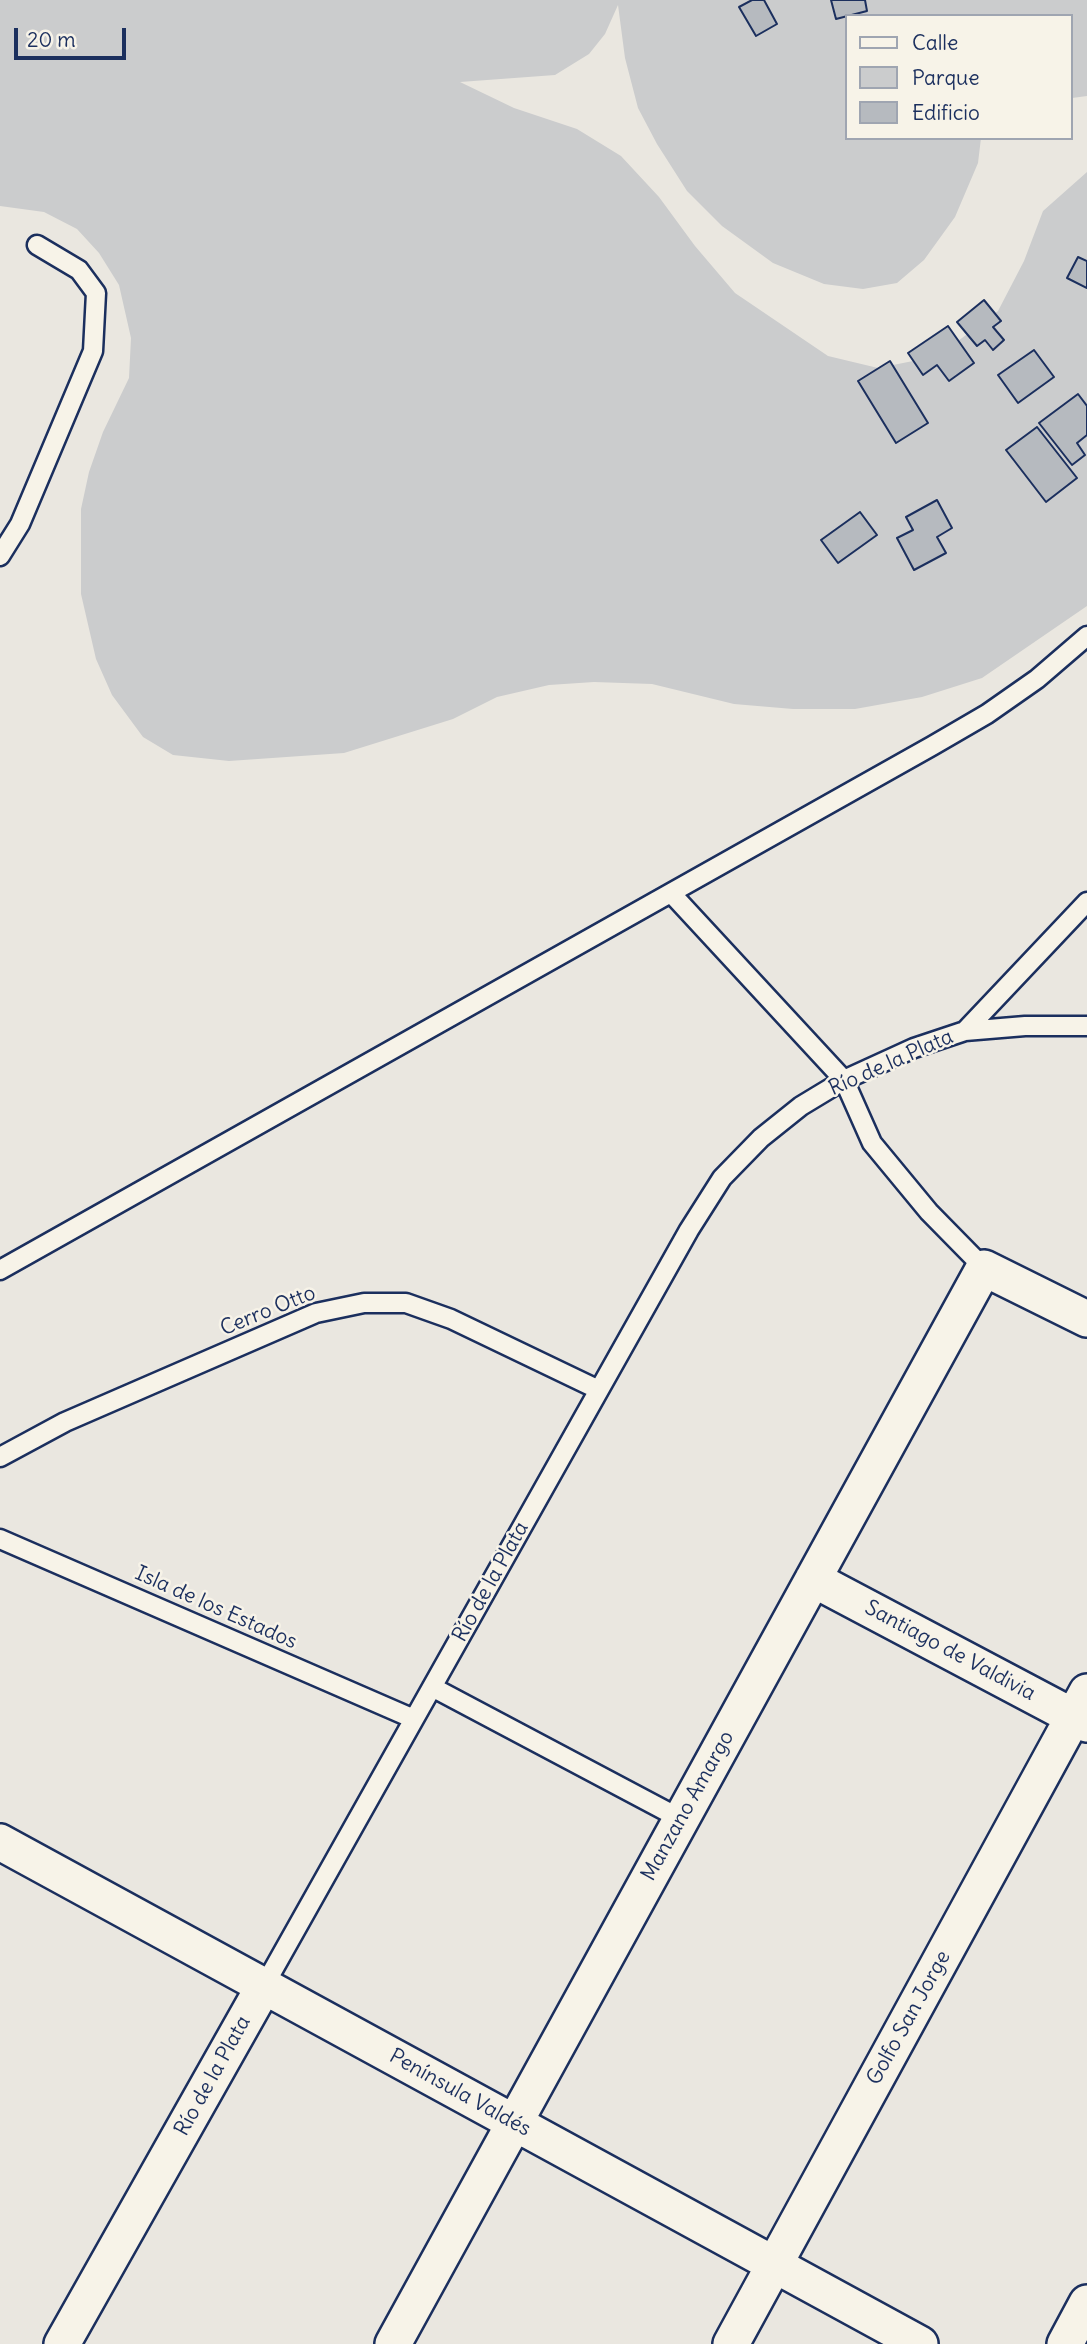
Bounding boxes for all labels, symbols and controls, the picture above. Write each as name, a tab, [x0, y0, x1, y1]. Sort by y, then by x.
scale bar	[18, 14, 130, 58]
legend	[846, 14, 1073, 140]
text: 20 m	[27, 26, 76, 53]
text: Calle	[912, 29, 958, 56]
text: Parque	[912, 64, 980, 91]
text: Edificio	[912, 99, 980, 126]
street label: Río de la Plata	[825, 1024, 957, 1102]
street label: Cerro Otto	[217, 1280, 319, 1342]
street label: Río de la Plata	[448, 1518, 534, 1646]
street label: Isla de los Estados	[131, 1561, 301, 1655]
street label: Santiago de Valdivia	[861, 1595, 1039, 1707]
street label: Manzano Amargo	[636, 1727, 740, 1885]
street label: Golfo San Jorge	[862, 1946, 956, 2090]
street label: Río de la Plata	[170, 2012, 256, 2140]
street label: Península Valdés	[385, 2044, 535, 2142]

